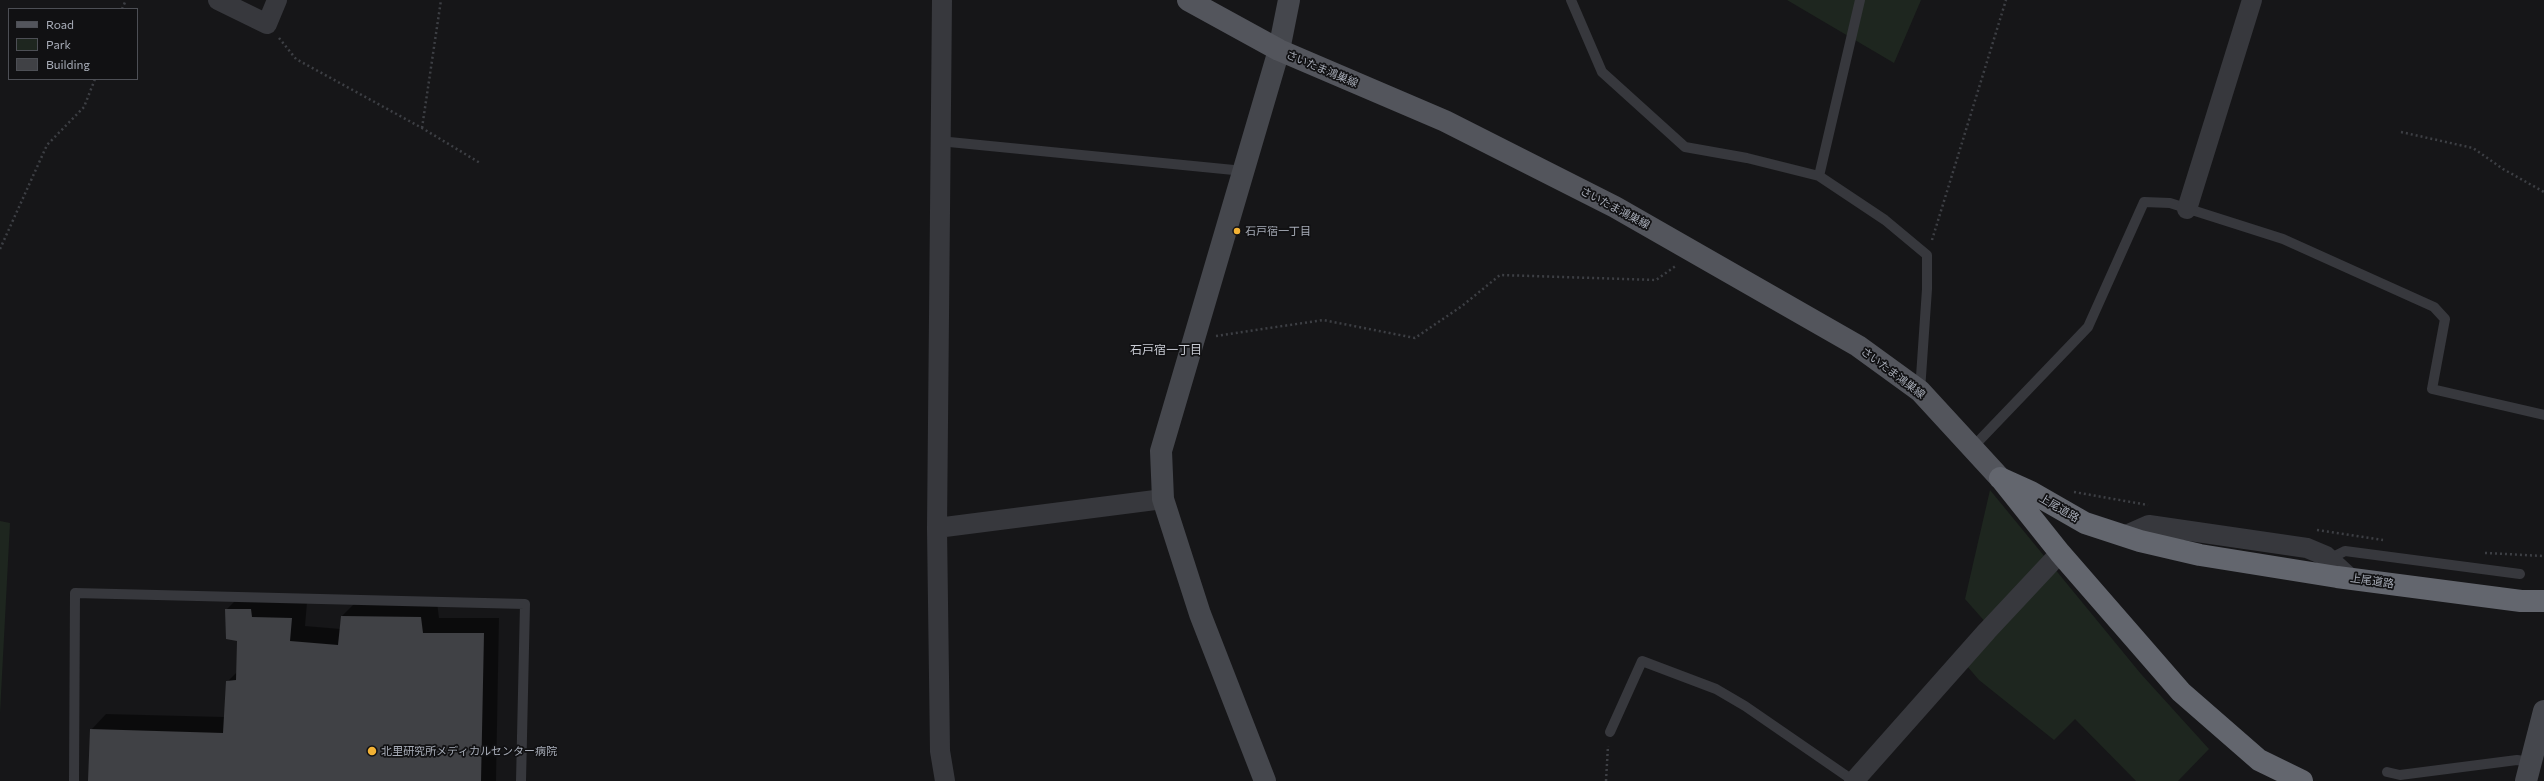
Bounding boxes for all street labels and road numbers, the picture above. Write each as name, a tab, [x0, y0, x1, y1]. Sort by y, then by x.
street label: さいたま鴻巣線	[1284, 48, 1360, 90]
street label: さいたま鴻巣線	[1578, 184, 1652, 232]
street label: さいたま鴻巣線	[1858, 345, 1928, 401]
street label: 上尾道路	[2037, 491, 2081, 525]
street label: 上尾道路	[2349, 571, 2395, 591]

